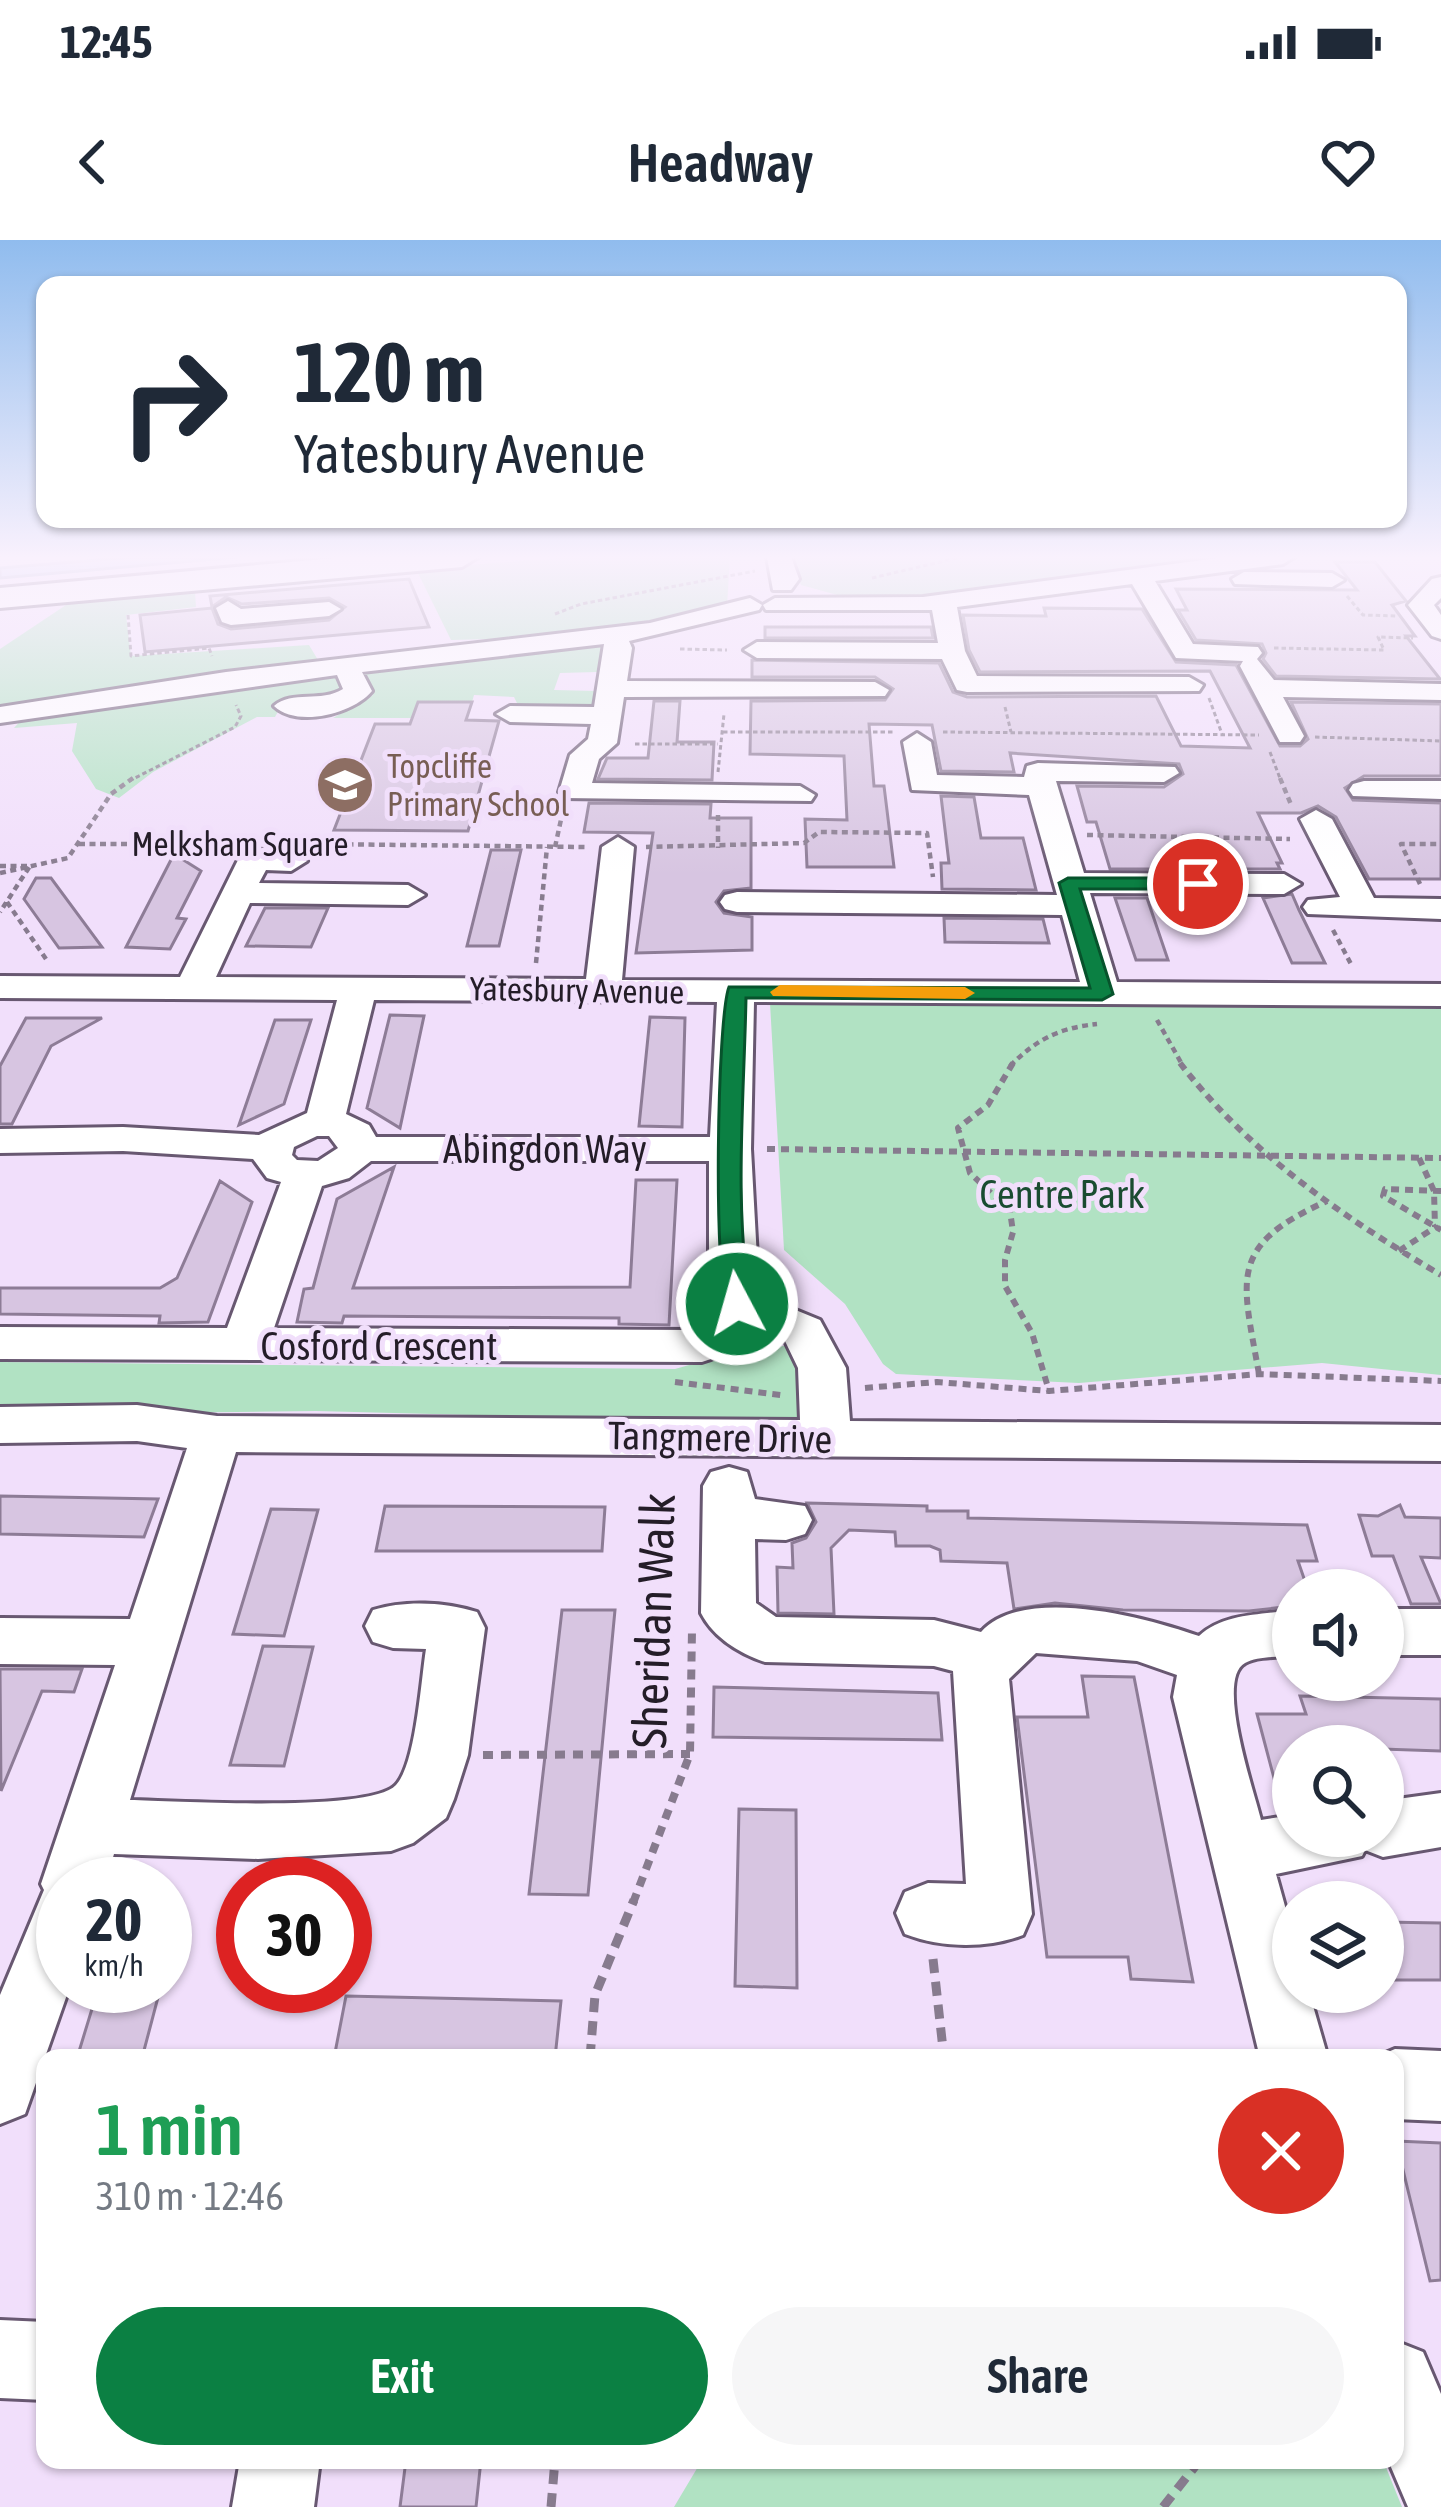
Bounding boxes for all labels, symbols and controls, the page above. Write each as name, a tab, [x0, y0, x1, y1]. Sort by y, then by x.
text: 12:45	[60, 16, 153, 68]
icon: back	[60, 129, 126, 195]
icon: heart	[1315, 129, 1381, 195]
text: Headway	[628, 132, 813, 193]
icon: right	[96, 324, 252, 480]
text: 120 m	[294, 324, 484, 420]
text: Yatesbury Avenue	[294, 423, 645, 484]
place label: Topcliffe Primary School	[387, 747, 570, 823]
school or university icon: Topcliffe Primary School	[314, 754, 376, 816]
street label: Melksham Square	[131, 825, 349, 863]
pin	[1147, 833, 1249, 935]
icon: arrive	[1165, 851, 1231, 917]
street label: Yatesbury Avenue	[469, 969, 685, 1011]
street label: Abingdon Way	[443, 1127, 647, 1171]
park label: Centre Park	[979, 1172, 1145, 1216]
position arrow	[674, 1241, 800, 1367]
street label: Cosford Crescent	[261, 1324, 497, 1368]
street label: Tangmere Drive	[608, 1413, 832, 1461]
street label: Sheridan Walk	[621, 1493, 685, 1749]
map controls	[1272, 1569, 1404, 2013]
button: sound	[1272, 1569, 1404, 1701]
button: search	[1272, 1725, 1404, 1857]
speed limit sign: 30	[216, 1857, 372, 2013]
button: layers	[1272, 1881, 1404, 2013]
text: 20	[86, 1885, 142, 1954]
text: km/h	[84, 1948, 144, 1982]
text: 1 min	[96, 2088, 243, 2170]
button: close	[1218, 2088, 1344, 2214]
text: 310 m · 12:46	[96, 2174, 284, 2218]
button: Exit	[96, 2307, 708, 2445]
button: Share	[732, 2307, 1344, 2445]

